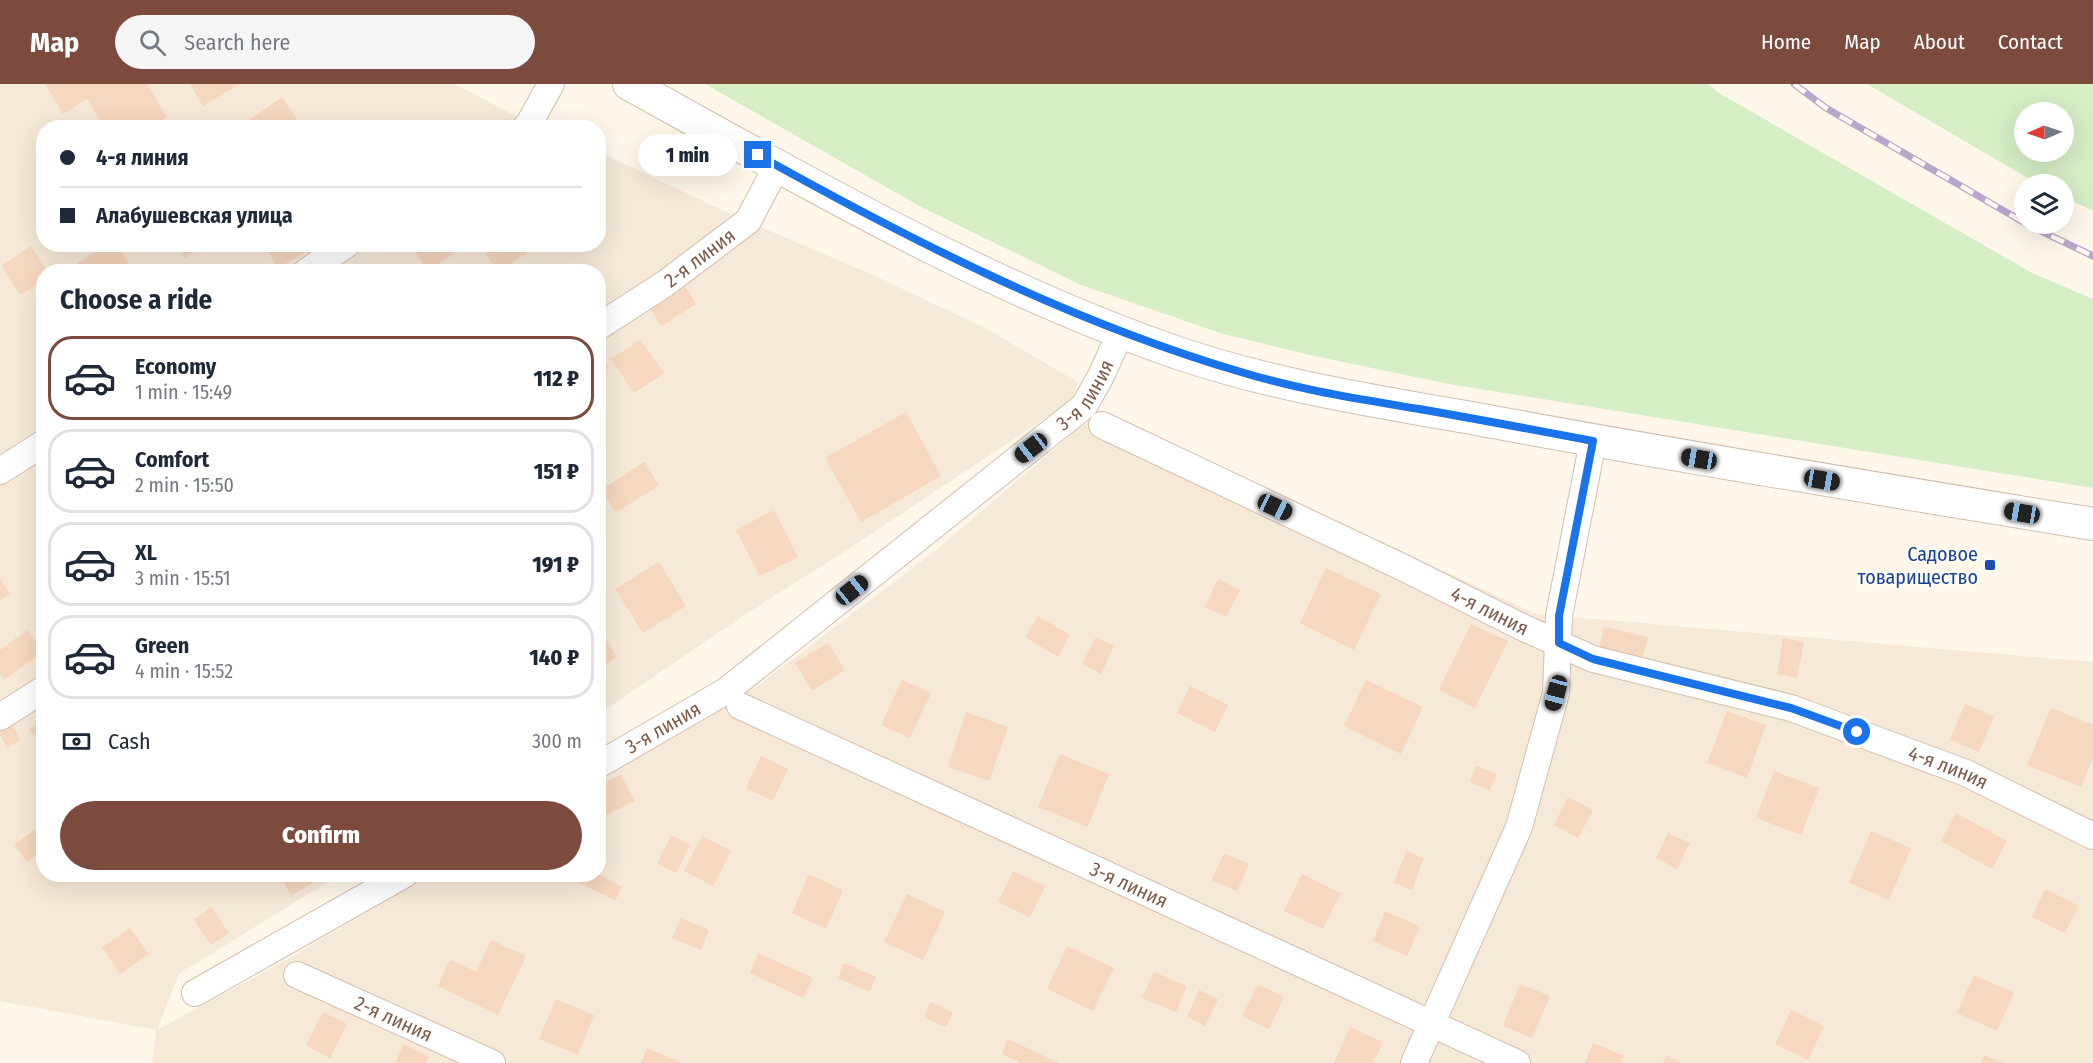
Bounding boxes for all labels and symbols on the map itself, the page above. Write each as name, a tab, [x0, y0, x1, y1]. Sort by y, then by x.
north arrow	[2014, 102, 2074, 162]
callout: 1 min	[638, 134, 737, 176]
route end	[744, 141, 771, 168]
street label: 2-я линия	[659, 223, 740, 292]
street label: 3-я линия	[1051, 356, 1119, 435]
car	[1011, 430, 1051, 466]
car	[1680, 447, 1718, 471]
car	[1803, 468, 1841, 492]
car	[1255, 491, 1295, 523]
car	[2003, 501, 2041, 525]
place label: Садовое товарищество	[1858, 542, 1978, 589]
marker: Садовое товарищество	[1983, 558, 1997, 572]
car	[832, 572, 872, 608]
street label: 4-я линия	[1447, 581, 1532, 640]
car	[1543, 673, 1569, 713]
street label: 3-я линия	[621, 696, 705, 759]
route start	[1843, 718, 1870, 745]
street label: 4-я линия	[1905, 741, 1992, 794]
street label: 3-я линия	[1086, 856, 1172, 913]
street label: 2-я линия	[351, 991, 436, 1047]

